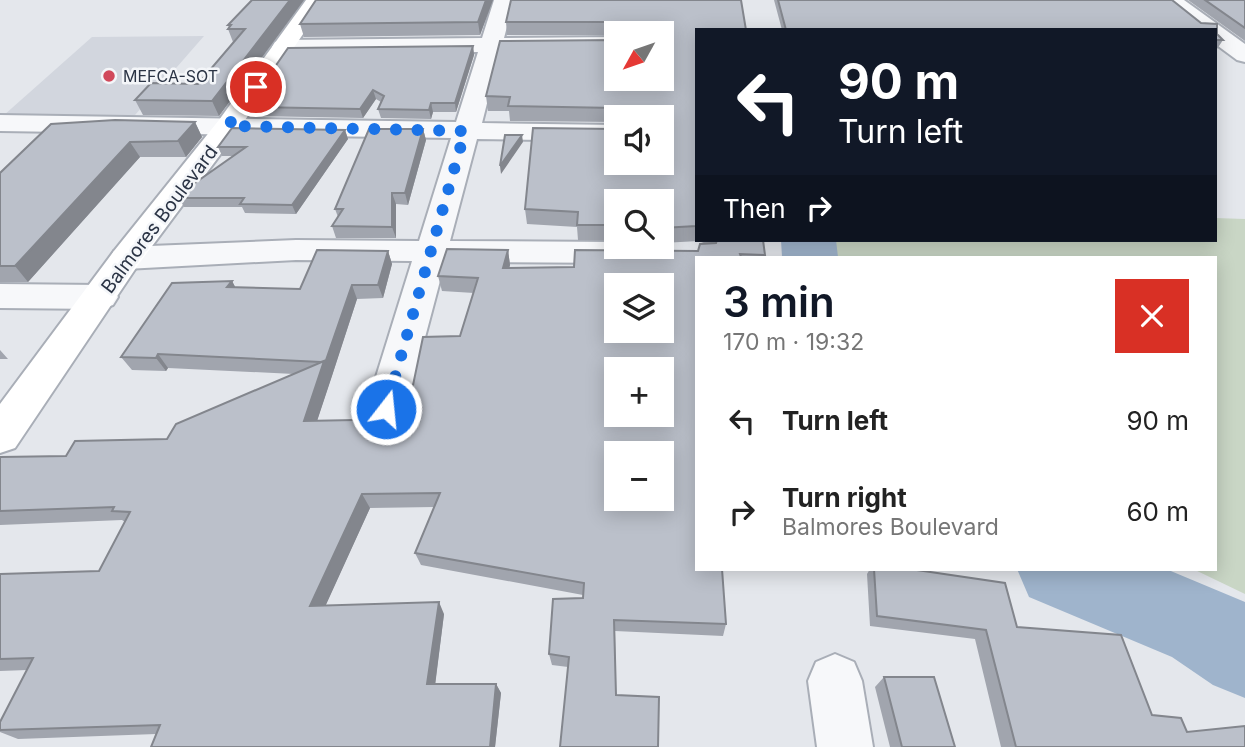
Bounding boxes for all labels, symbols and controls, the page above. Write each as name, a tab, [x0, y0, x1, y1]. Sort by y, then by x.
north arrow	[604, 21, 674, 91]
map controls	[604, 21, 674, 511]
text: 90 m	[838, 52, 959, 111]
icon: left	[723, 56, 814, 147]
pin	[226, 57, 286, 117]
place label: MEFCA-SOT	[123, 66, 218, 86]
marker: MEFCA-SOT	[101, 68, 117, 84]
icon: arrive	[237, 68, 275, 106]
button: sound	[604, 105, 674, 175]
text: Turn left	[838, 112, 963, 151]
street label: Balmores Boulevard	[96, 141, 222, 298]
button: search	[604, 189, 674, 259]
icon: right	[800, 189, 838, 227]
text: Then	[723, 193, 786, 224]
button: layers	[604, 273, 674, 343]
text: 3 min	[723, 276, 835, 327]
button: close	[1115, 279, 1189, 353]
text: 170 m · 19:32	[723, 328, 864, 356]
button: +	[604, 357, 674, 427]
position arrow	[349, 372, 423, 446]
icon: left	[723, 402, 761, 440]
text: Turn left	[782, 405, 888, 436]
text: 90 m	[1126, 405, 1189, 436]
button: −	[604, 441, 674, 511]
text: Turn right	[782, 482, 907, 513]
icon: right	[723, 493, 761, 531]
text: 60 m	[1126, 496, 1189, 527]
text: Balmores Boulevard	[782, 513, 999, 541]

